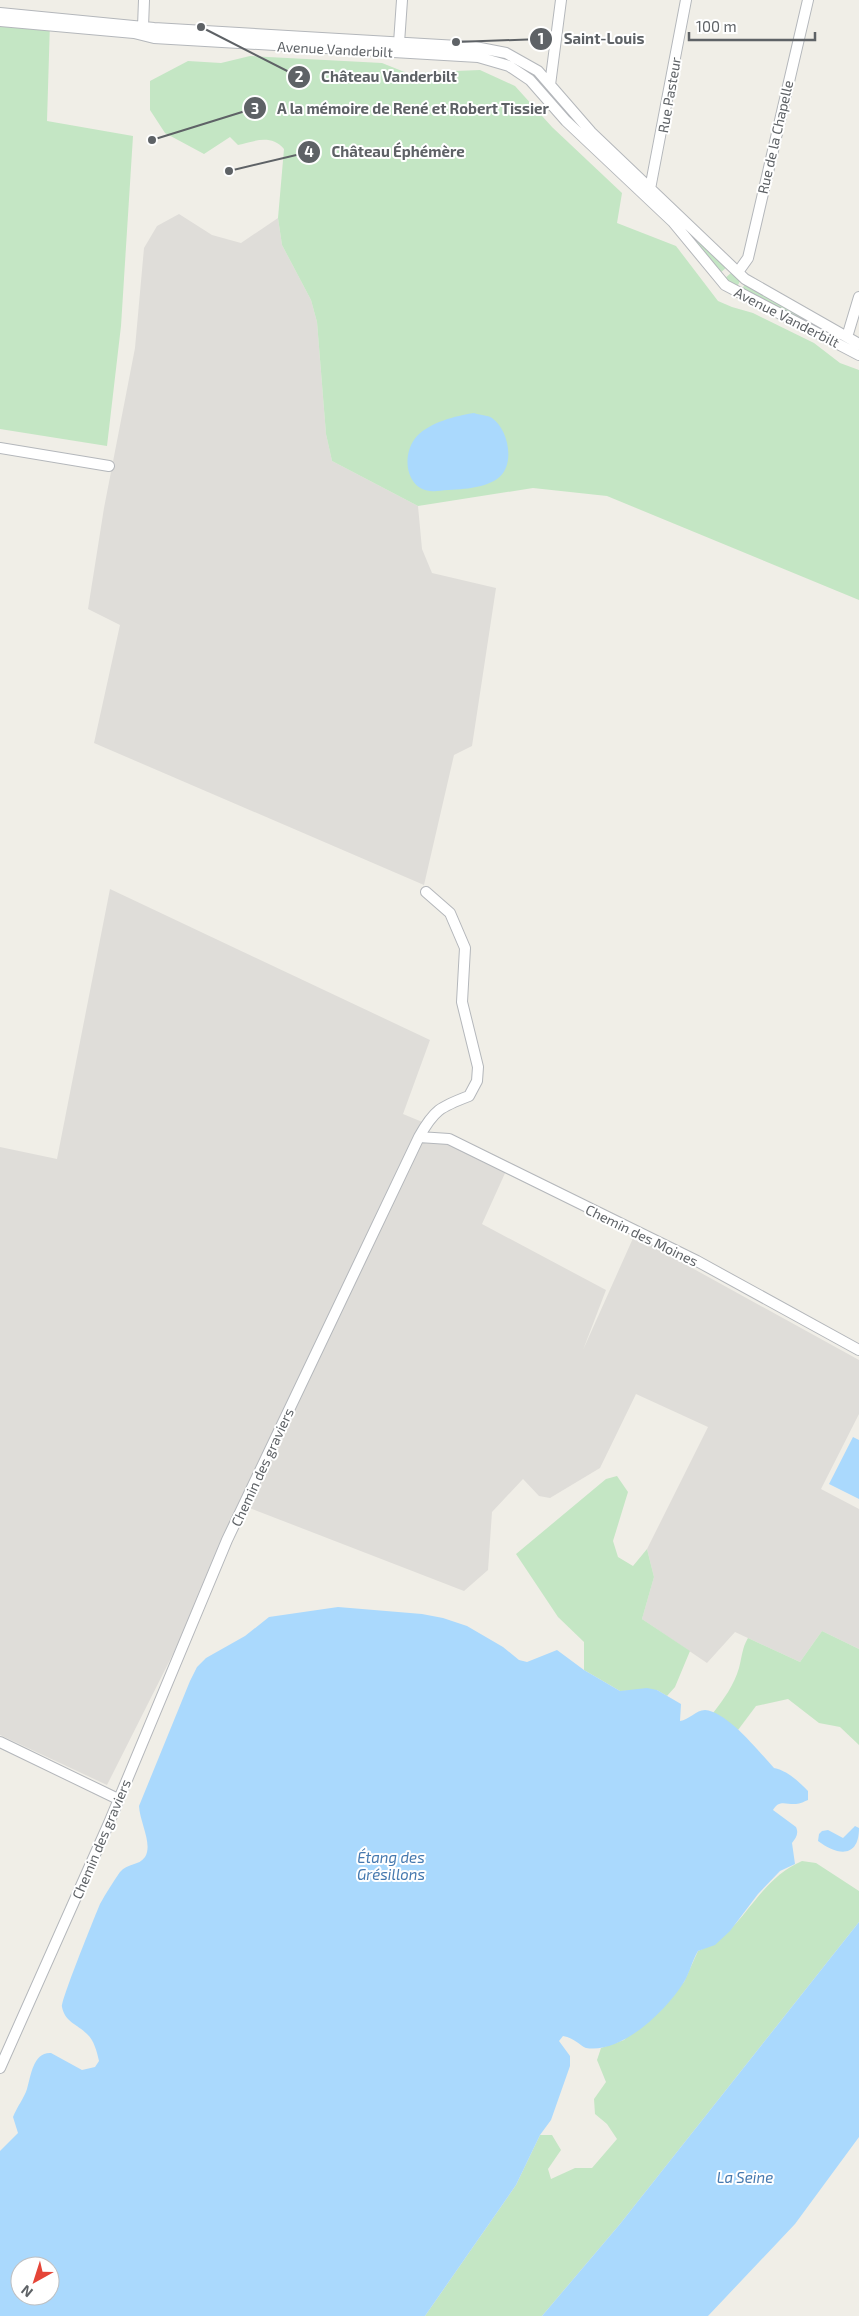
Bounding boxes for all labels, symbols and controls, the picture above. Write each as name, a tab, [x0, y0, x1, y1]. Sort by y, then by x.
scale bar	[689, 10, 815, 42]
text: 100 m	[696, 17, 737, 35]
callout: Saint-Louis	[528, 24, 654, 54]
text: 1	[538, 29, 544, 47]
text: Saint-Louis	[564, 29, 644, 47]
street label: Avenue Vanderbilt	[277, 37, 393, 61]
street label: Rue Pasteur	[654, 55, 684, 134]
callout: Château Vanderbilt	[286, 62, 467, 92]
text: 2	[295, 67, 304, 85]
text: Château Vanderbilt	[321, 67, 457, 85]
street label: Rue de la Chapelle	[754, 78, 796, 196]
callout: A la mémoire de René et Robert Tissier	[242, 93, 560, 123]
text: 3	[251, 99, 259, 117]
text: A la mémoire de René et Robert Tissier	[277, 99, 550, 117]
callout: Château Éphémère	[297, 137, 475, 167]
text: Château Éphémère	[331, 141, 465, 160]
text: 4	[304, 142, 314, 160]
street label: Avenue Vanderbilt	[732, 283, 842, 351]
street label: Chemin des Moines	[583, 1200, 701, 1270]
street label: Chemin des graviers	[227, 1405, 297, 1529]
street label: Chemin des graviers	[68, 1776, 134, 1902]
water label: Étang des Grésillons	[357, 1848, 425, 1883]
water label: La Seine	[717, 2168, 773, 2186]
north arrow	[10, 2256, 60, 2306]
text: N	[17, 2282, 36, 2301]

